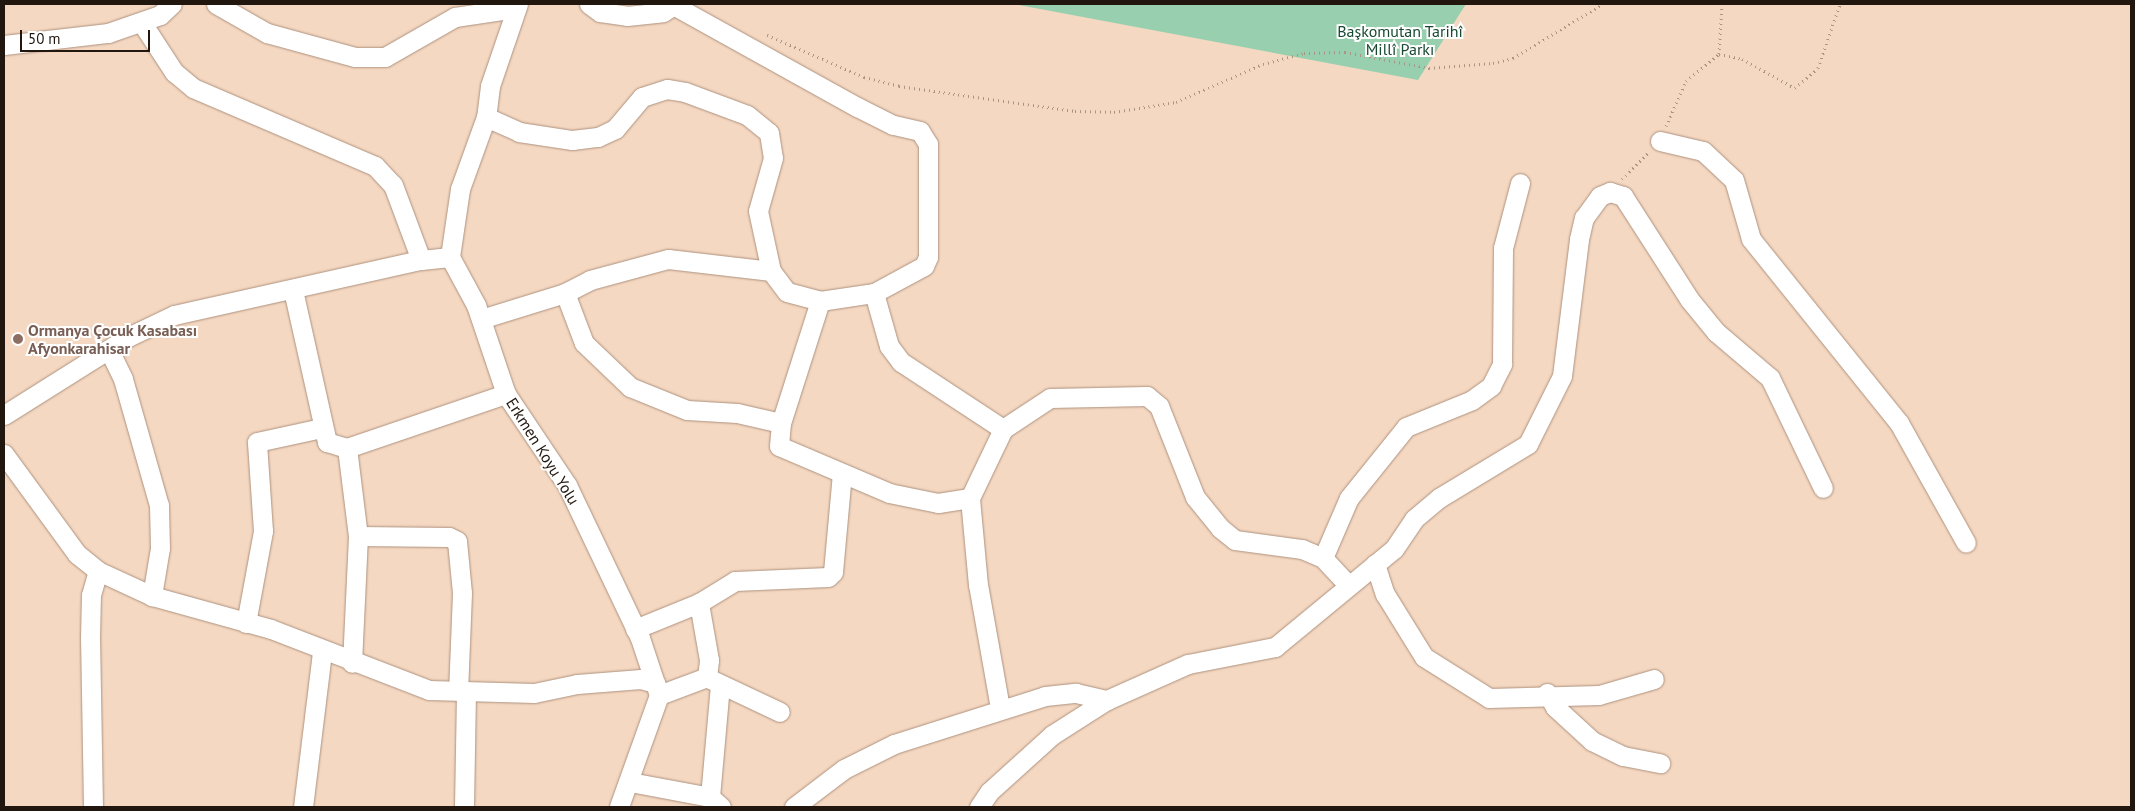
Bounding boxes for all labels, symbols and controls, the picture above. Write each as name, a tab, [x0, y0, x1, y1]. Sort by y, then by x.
scale bar	[22, 20, 152, 52]
park label: Başkomutan Tarihî Millî Parkı	[1337, 21, 1463, 59]
text: 50 m	[28, 29, 61, 48]
place label: Ormanya Çocuk Kasabası Afyonkarahisar	[28, 320, 198, 358]
marker: Ormanya Çocuk Kasabası Afyonkarahisar	[12, 333, 24, 345]
street label: Erkmen Koyu Yolu	[502, 394, 584, 508]

